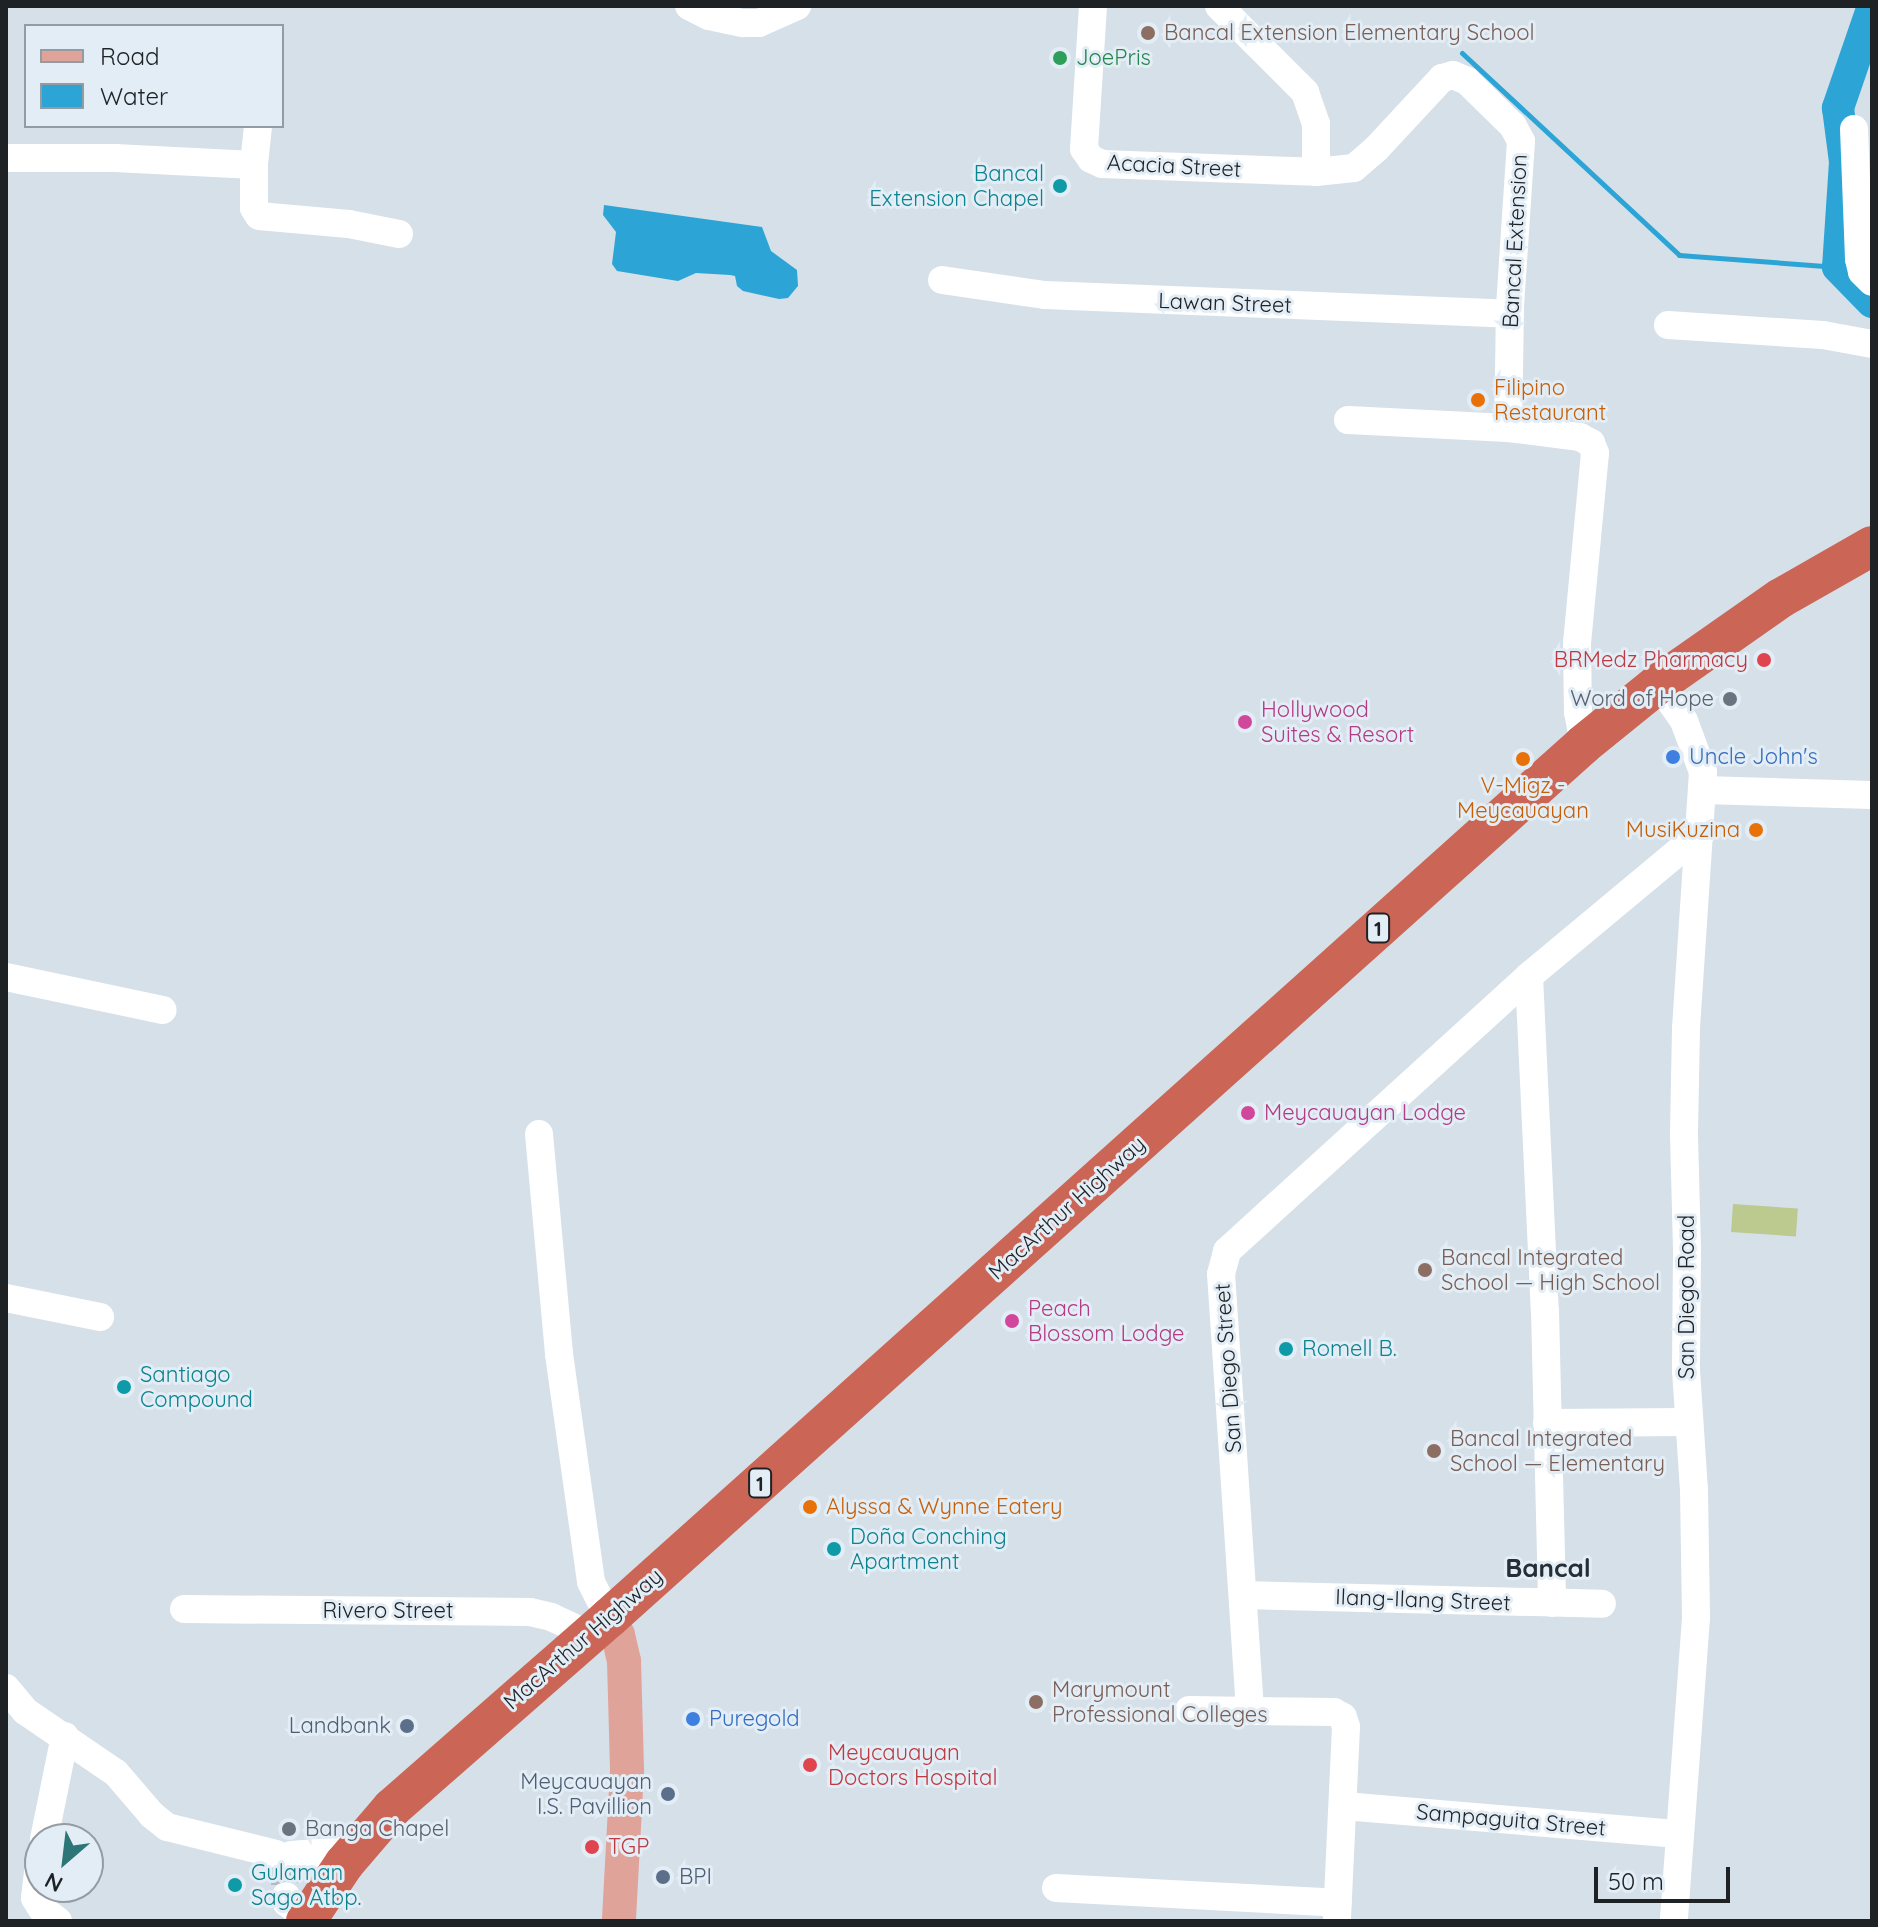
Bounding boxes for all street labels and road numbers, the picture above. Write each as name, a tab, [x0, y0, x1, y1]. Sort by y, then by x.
street label: Acacia Street	[1106, 149, 1242, 183]
street label: Bancal Extension	[1497, 153, 1533, 329]
street label: Lawan Street	[1158, 287, 1292, 319]
road number: 1	[1366, 912, 1390, 944]
street label: MacArthur Highway	[983, 1131, 1151, 1285]
street label: San Diego Road	[1674, 1215, 1700, 1379]
street label: San Diego Street	[1209, 1282, 1247, 1454]
road number: 1	[748, 1467, 772, 1499]
street label: MacArthur Highway	[498, 1563, 668, 1715]
street label: Ilang-Ilang Street	[1335, 1584, 1511, 1616]
street label: Rivero Street	[323, 1598, 453, 1624]
street label: Sampaguita Street	[1415, 1799, 1607, 1841]

